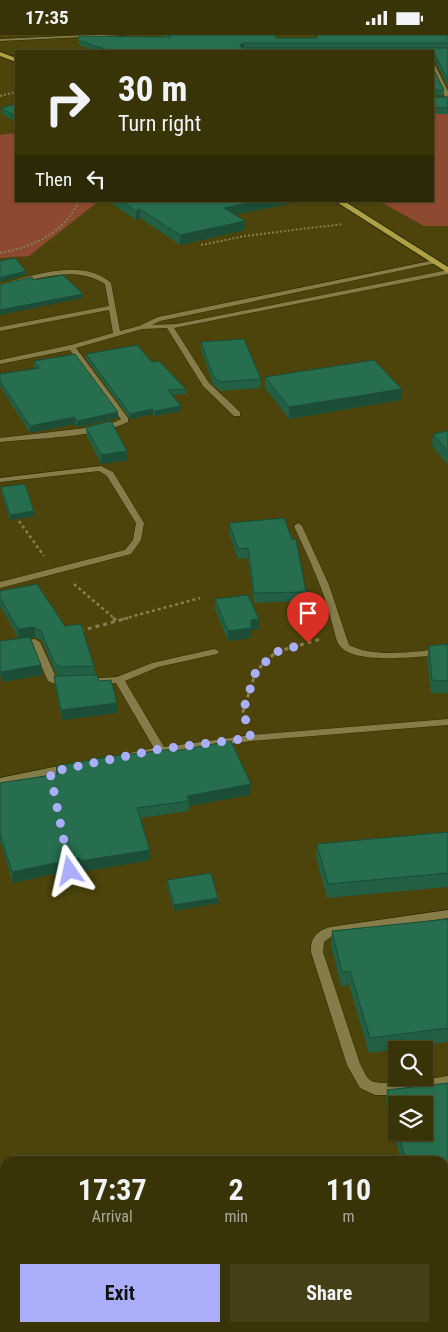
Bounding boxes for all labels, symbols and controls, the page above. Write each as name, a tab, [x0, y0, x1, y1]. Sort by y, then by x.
text: 17:35	[25, 6, 69, 29]
text: 30 m	[118, 69, 187, 110]
icon: right	[35, 70, 100, 135]
text: Turn right	[118, 111, 201, 136]
icon: left	[82, 165, 110, 193]
text: Then	[35, 168, 72, 191]
pin	[287, 592, 329, 643]
icon: arrive	[294, 599, 322, 627]
position arrow	[43, 844, 95, 896]
map controls	[388, 1041, 433, 1141]
button: search	[388, 1041, 433, 1086]
button: layers	[388, 1096, 433, 1141]
text: 17:37	[78, 1172, 147, 1207]
text: 2	[229, 1172, 244, 1207]
text: 110	[326, 1172, 371, 1207]
text: Arrival	[92, 1207, 133, 1226]
text: min	[224, 1207, 248, 1226]
text: m	[342, 1207, 354, 1226]
button: Exit	[20, 1264, 220, 1322]
button: Share	[230, 1264, 429, 1322]

